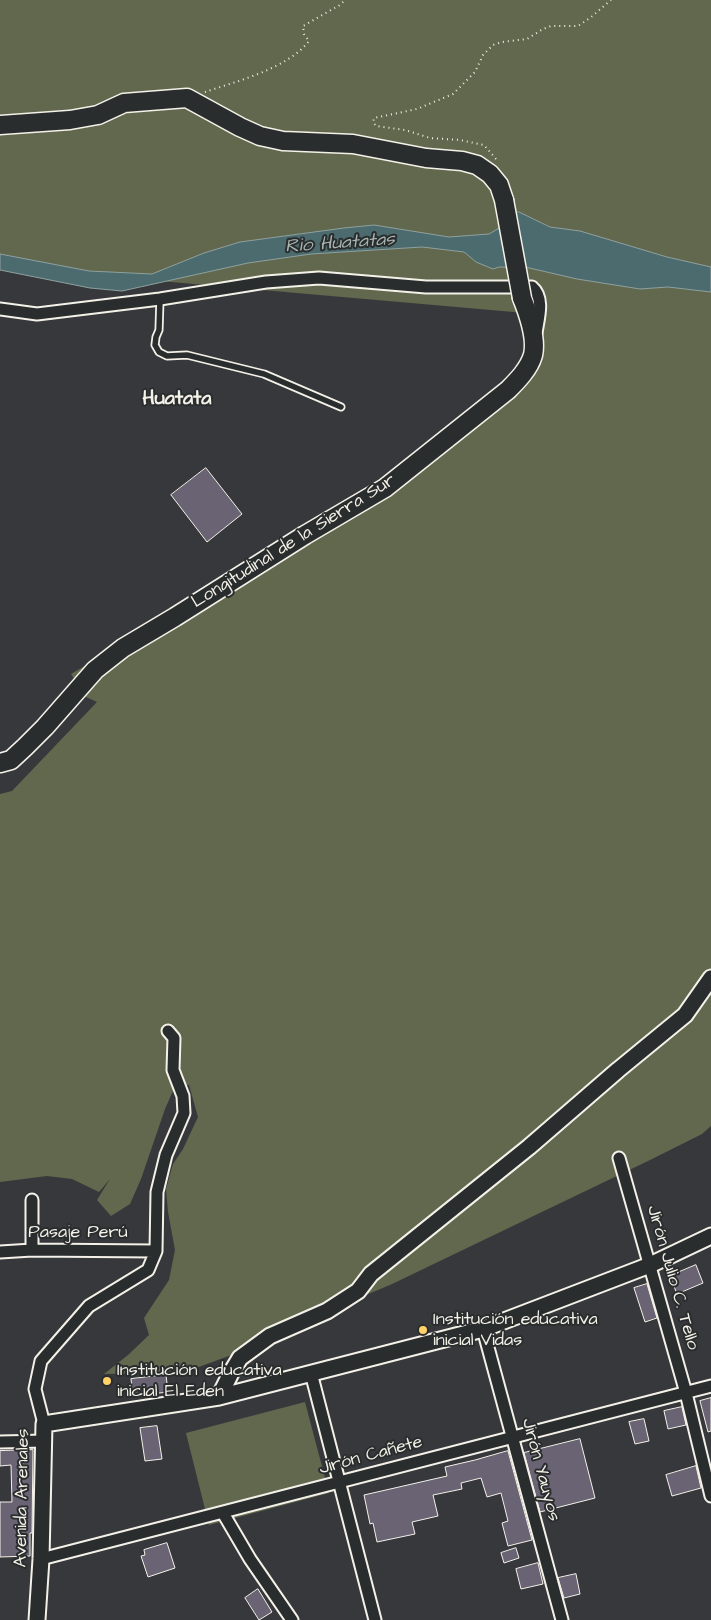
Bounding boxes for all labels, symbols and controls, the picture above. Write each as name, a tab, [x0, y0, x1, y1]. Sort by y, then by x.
water label: Rio Huatatas	[284, 229, 396, 259]
district label: Huatata	[143, 388, 211, 412]
street label: Longitudinal de la Sierra Sur	[188, 470, 400, 614]
street label: Jirón Julio C. Tello	[641, 1203, 703, 1353]
street label: Pasaje Perú	[28, 1222, 128, 1244]
place label: Institución educativa inicial Vidas	[433, 1309, 598, 1352]
marker: Institución educativa inicial Vidas	[417, 1324, 429, 1336]
place label: Institución educativa inicial El Eden	[117, 1360, 282, 1402]
marker: Institución educativa inicial El Eden	[101, 1375, 113, 1387]
street label: Jirón Yauyos	[516, 1416, 564, 1524]
street label: Avenida Arenales	[11, 1428, 35, 1568]
street label: Jirón Cañete	[317, 1432, 425, 1480]

